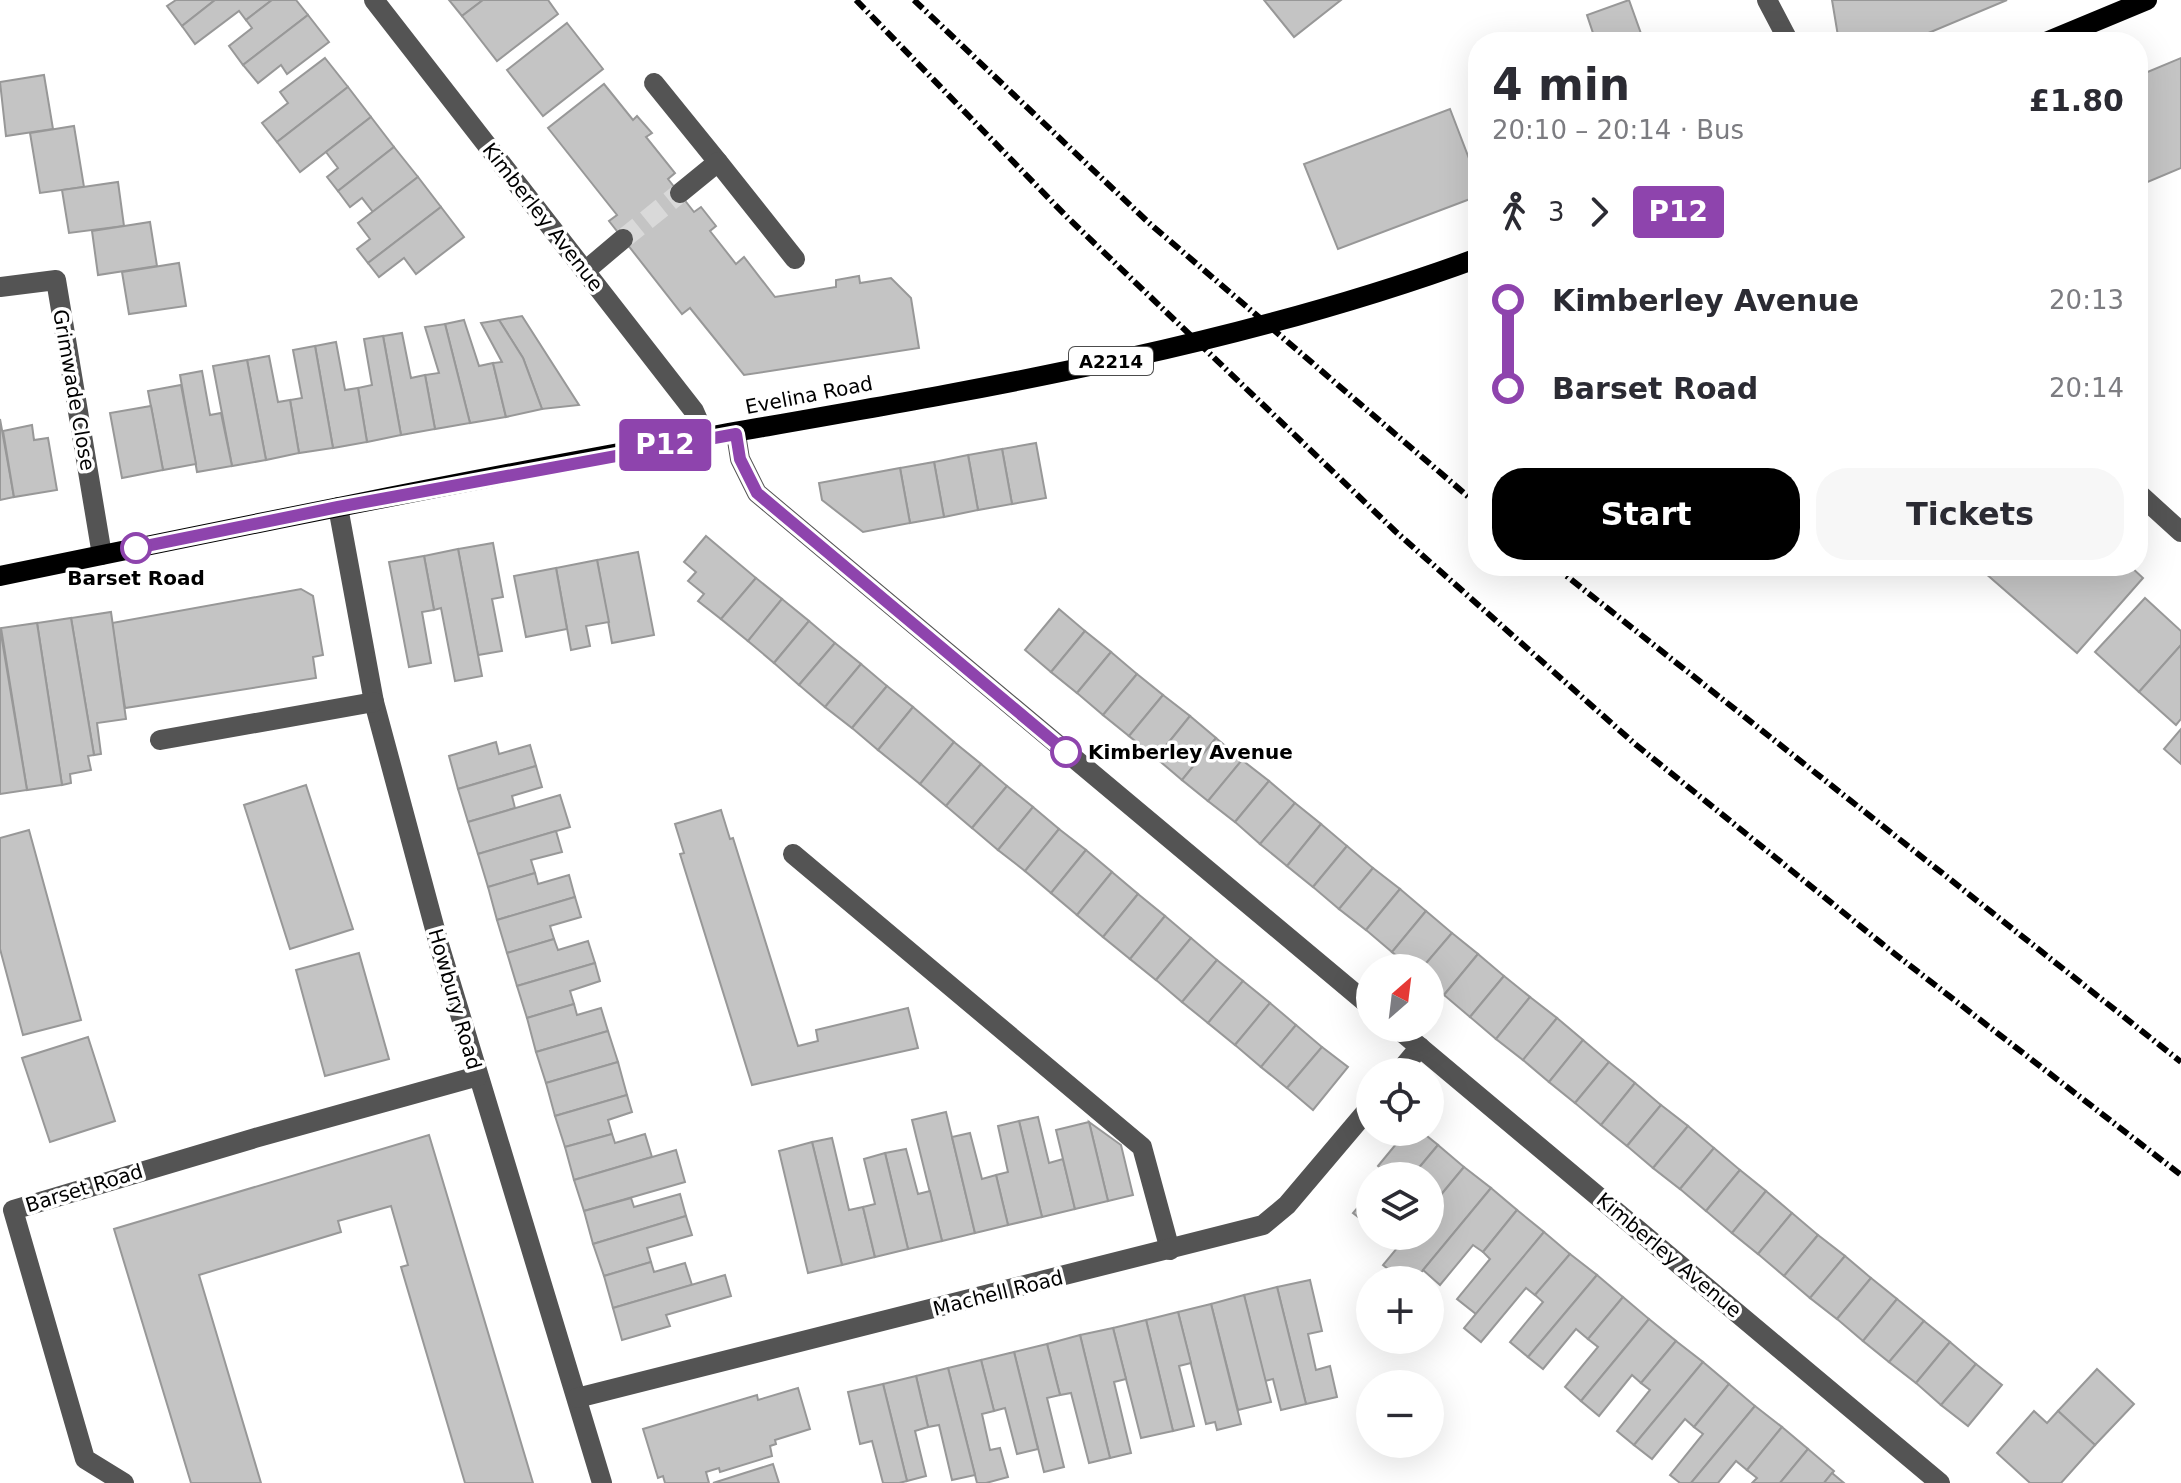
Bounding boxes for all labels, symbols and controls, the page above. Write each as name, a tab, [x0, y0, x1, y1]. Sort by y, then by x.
text: 4 min	[1492, 59, 1630, 110]
text: £1.80	[2029, 83, 2124, 118]
text: 20:10 – 20:14 · Bus	[1492, 115, 1744, 145]
street label: Kimberley Avenue	[478, 138, 608, 296]
icon: walk	[1492, 190, 1536, 234]
icon: forward	[1577, 190, 1621, 234]
text: P12	[1649, 195, 1708, 228]
text: 3	[1548, 197, 1565, 227]
text: Kimberley Avenue	[1552, 283, 1859, 318]
text: 20:13	[2049, 285, 2124, 315]
street label: Grimwade Close	[48, 308, 100, 472]
road number: A2214	[1069, 347, 1153, 375]
street label: Evelina Road	[743, 371, 875, 419]
text: Barset Road	[1552, 371, 1758, 406]
text: 20:14	[2049, 373, 2124, 403]
line badge: P12	[619, 419, 711, 471]
text: P12	[635, 428, 695, 461]
button: Start	[1492, 468, 1800, 560]
button: Tickets	[1816, 468, 2124, 560]
marker: Barset Road	[121, 533, 151, 563]
place label: Barset Road	[67, 566, 205, 590]
marker: Kimberley Avenue	[1051, 737, 1081, 767]
place label: Kimberley Avenue	[1088, 740, 1293, 764]
street label: Howbury Road	[423, 926, 487, 1072]
north arrow	[1356, 954, 1444, 1042]
map controls	[1356, 954, 1444, 1458]
button: locate	[1356, 1058, 1444, 1146]
street label: Barset Road	[22, 1159, 146, 1217]
button: layers	[1356, 1162, 1444, 1250]
street label: Kimberley Avenue	[1592, 1187, 1746, 1323]
street label: Machell Road	[930, 1265, 1066, 1321]
button: +	[1356, 1266, 1444, 1354]
button: −	[1356, 1370, 1444, 1458]

